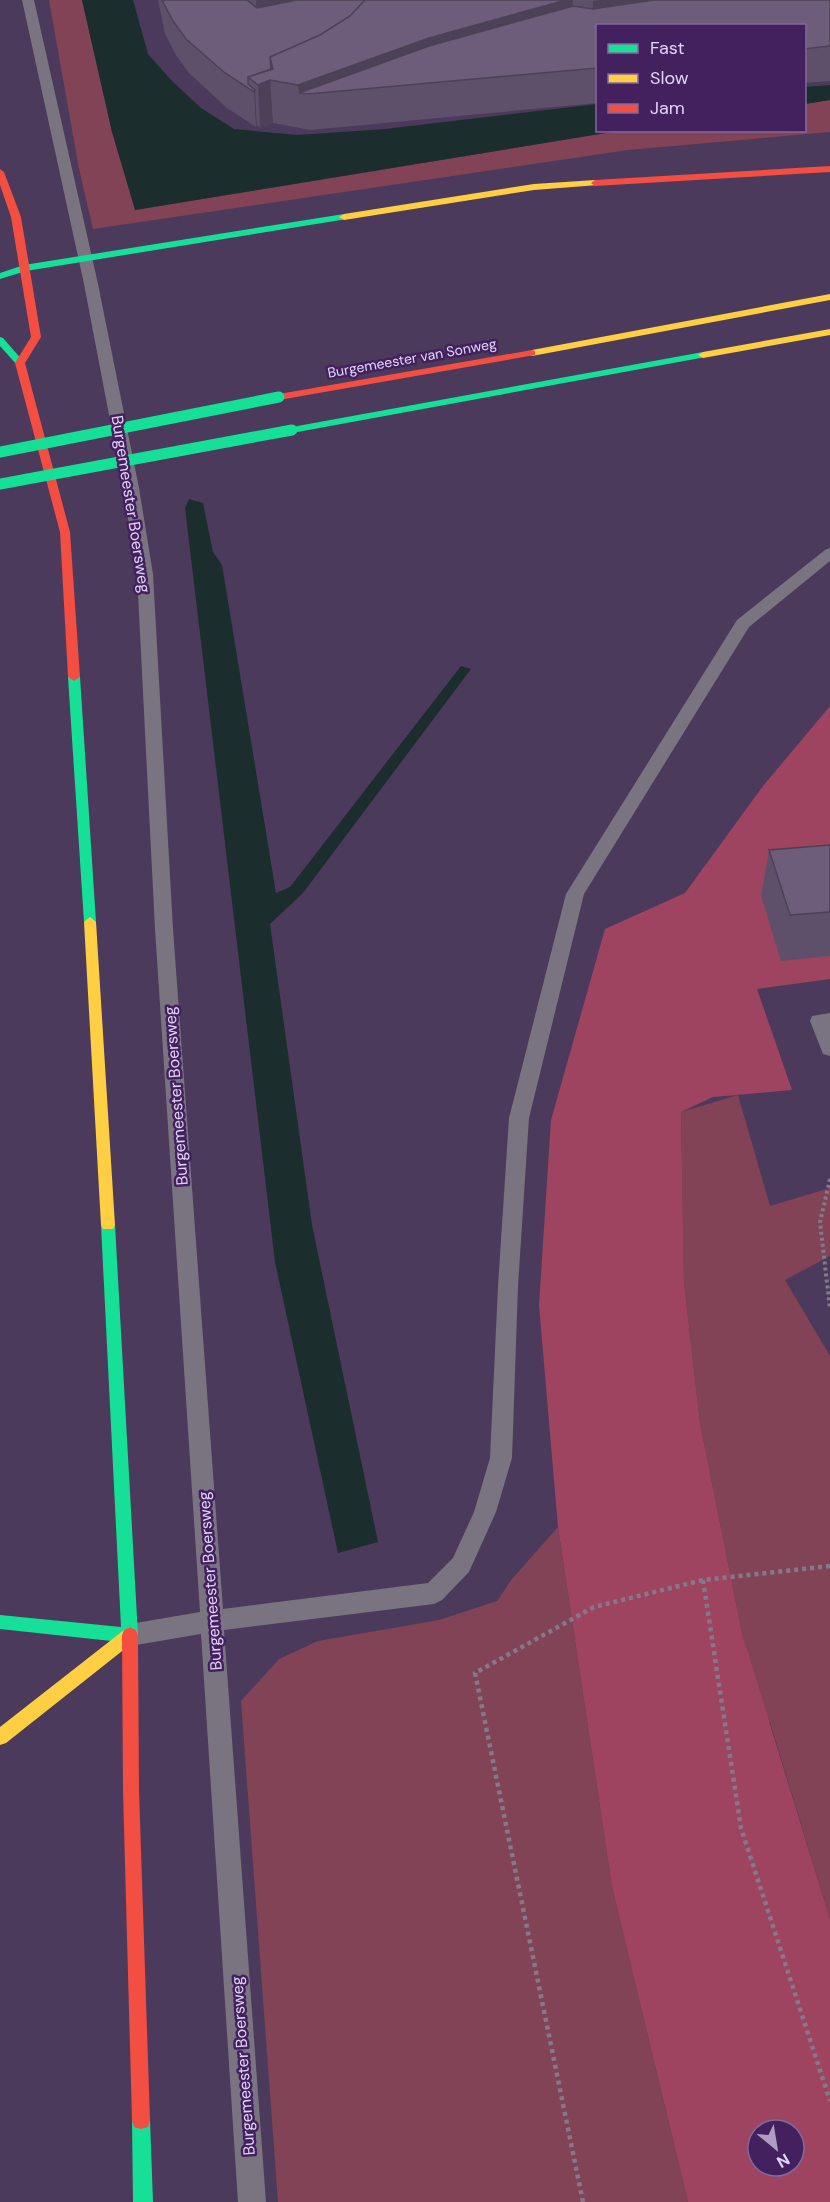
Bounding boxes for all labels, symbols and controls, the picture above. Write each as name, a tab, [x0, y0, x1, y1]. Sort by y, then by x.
legend	[596, 24, 806, 132]
text: Fast	[650, 36, 685, 60]
text: Slow	[650, 66, 689, 90]
text: Jam	[650, 96, 685, 120]
street label: Burgemeester van Sonweg	[326, 334, 498, 382]
street label: Burgemeester Boersweg	[107, 414, 155, 594]
street label: Burgemeester Boersweg	[159, 1006, 193, 1186]
street label: Burgemeester Boersweg	[193, 1491, 227, 1671]
street label: Burgemeester Boersweg	[226, 1976, 260, 2156]
north arrow	[746, 2118, 806, 2178]
text: N	[773, 2149, 794, 2173]

